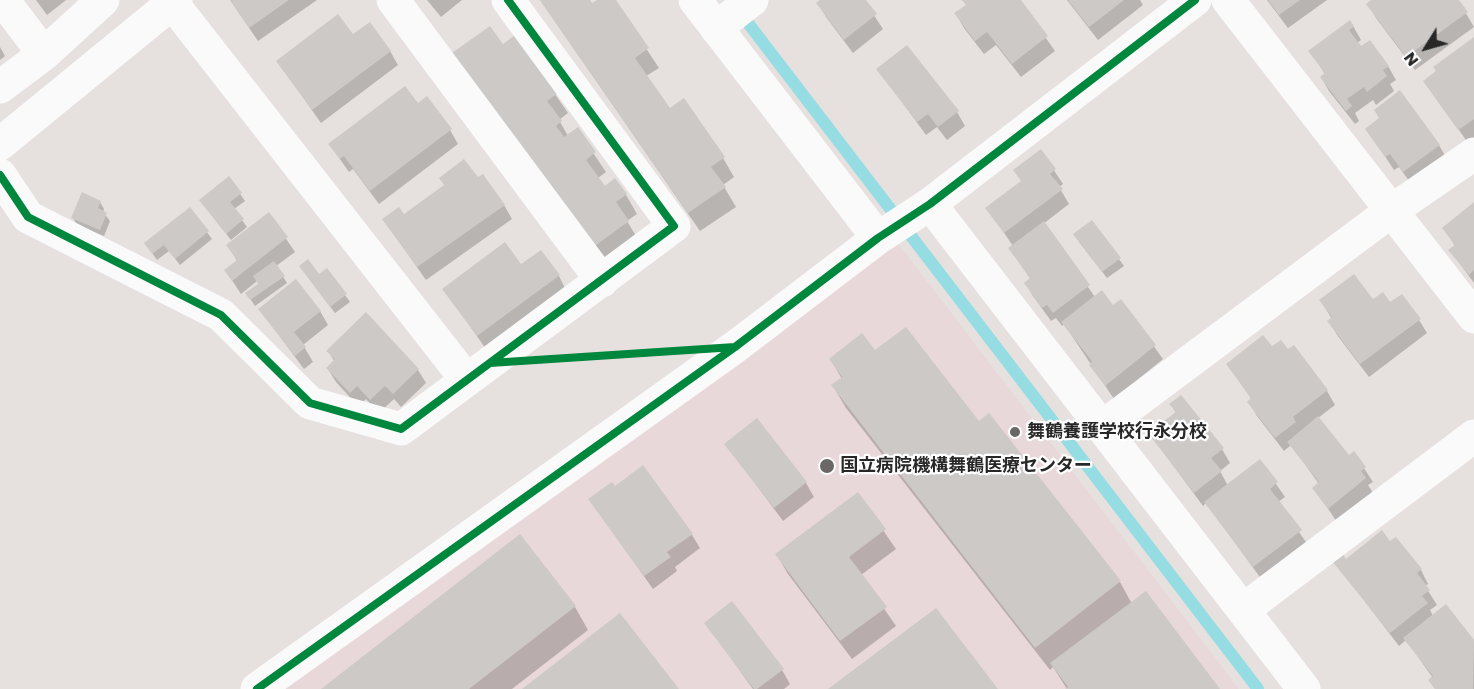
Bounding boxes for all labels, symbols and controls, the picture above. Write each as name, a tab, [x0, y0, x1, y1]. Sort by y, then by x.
north arrow	[1396, 18, 1456, 78]
text: N	[1398, 47, 1424, 71]
place label: 舞鶴養護学校行永分校	[1027, 421, 1207, 443]
marker: 舞鶴養護学校行永分校	[1008, 425, 1022, 439]
place label: 国立病院機構舞鶴医療センター	[840, 455, 1092, 477]
marker: 国立病院機構舞鶴医療センター	[818, 457, 836, 475]

